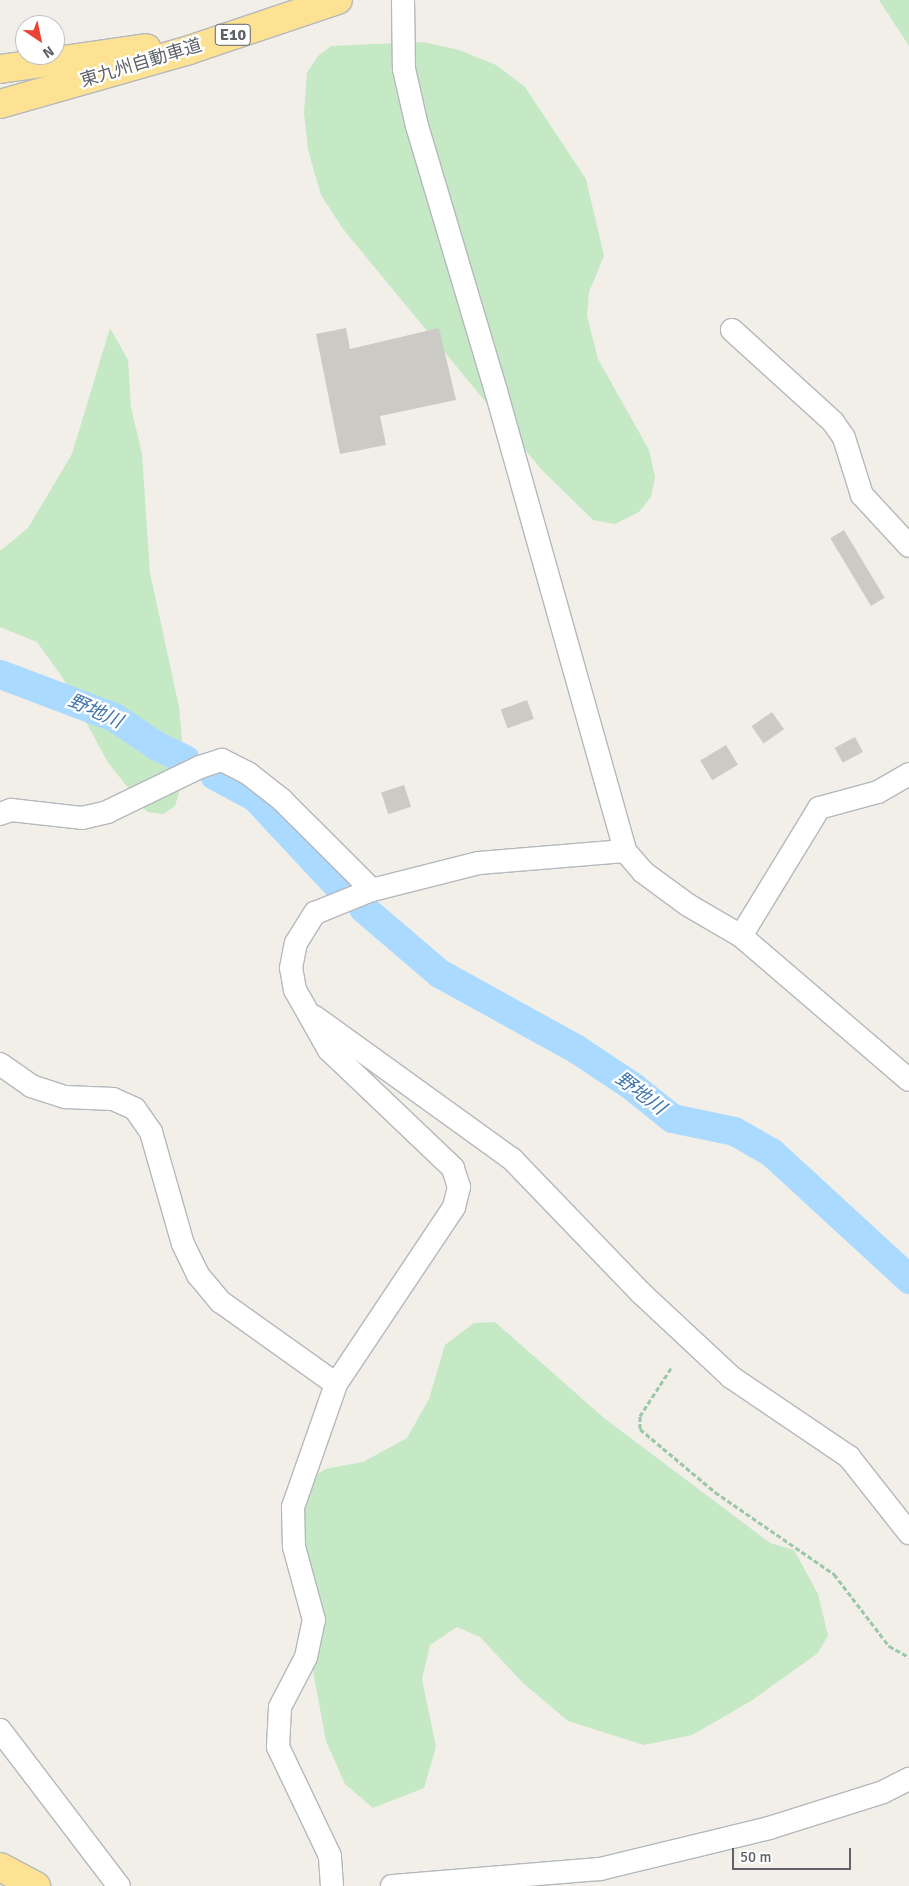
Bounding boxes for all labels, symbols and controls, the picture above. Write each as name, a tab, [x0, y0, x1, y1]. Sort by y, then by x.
north arrow	[15, 15, 65, 65]
road number: E10	[214, 22, 252, 48]
street label: 東九州自動車道	[78, 34, 204, 92]
text: N	[39, 42, 57, 62]
water label: 野地川	[64, 690, 126, 734]
water label: 野地川	[610, 1068, 670, 1120]
scale bar	[734, 1838, 853, 1870]
text: 50 m	[740, 1848, 771, 1866]

